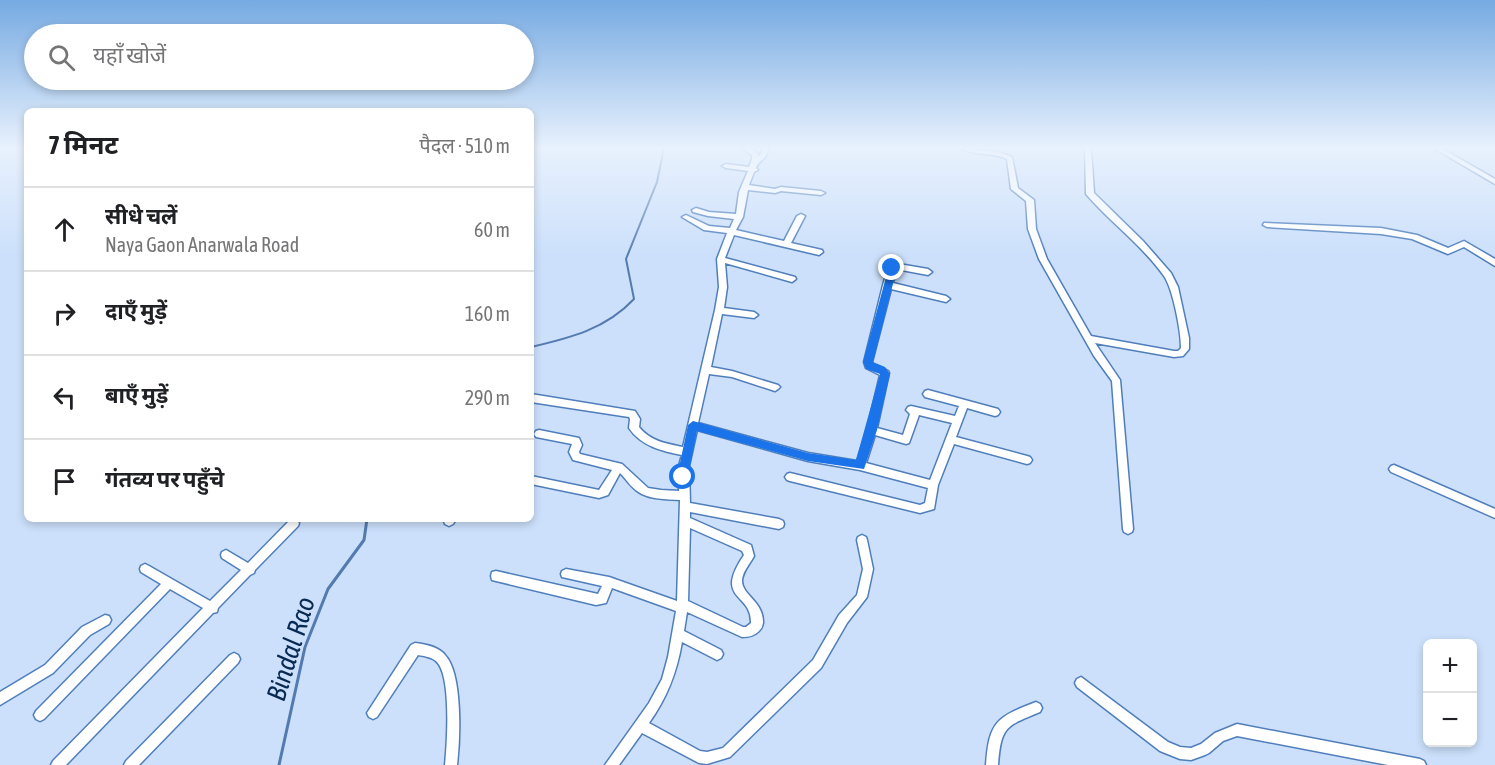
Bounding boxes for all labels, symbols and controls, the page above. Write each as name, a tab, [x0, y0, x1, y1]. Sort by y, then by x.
search box	[24, 24, 534, 90]
icon: search	[45, 41, 78, 74]
text: यहाँ खोजें	[93, 42, 166, 68]
text: 7 मिनट	[48, 130, 118, 160]
text: पैदल · 510 m	[419, 134, 510, 157]
text: सीधे चलें	[105, 203, 177, 229]
icon: ahead	[48, 213, 81, 246]
text: 60 m	[474, 218, 510, 241]
text: Naya Gaon Anarwala Road	[105, 233, 299, 256]
route end	[878, 254, 904, 280]
icon: right	[48, 297, 81, 330]
text: दाएँ मुड़ें	[105, 298, 167, 324]
text: 160 m	[465, 302, 510, 325]
icon: left	[48, 381, 81, 414]
text: बाएँ मुड़ें	[105, 382, 168, 408]
text: 290 m	[465, 386, 510, 409]
route start	[669, 463, 695, 489]
icon: arrive	[48, 465, 81, 498]
text: गंतव्य पर पहुँचे	[105, 466, 224, 492]
water label: Bindal Rao	[260, 593, 321, 705]
map controls	[1423, 639, 1477, 747]
button: +	[1423, 639, 1477, 693]
button: −	[1423, 693, 1477, 747]

